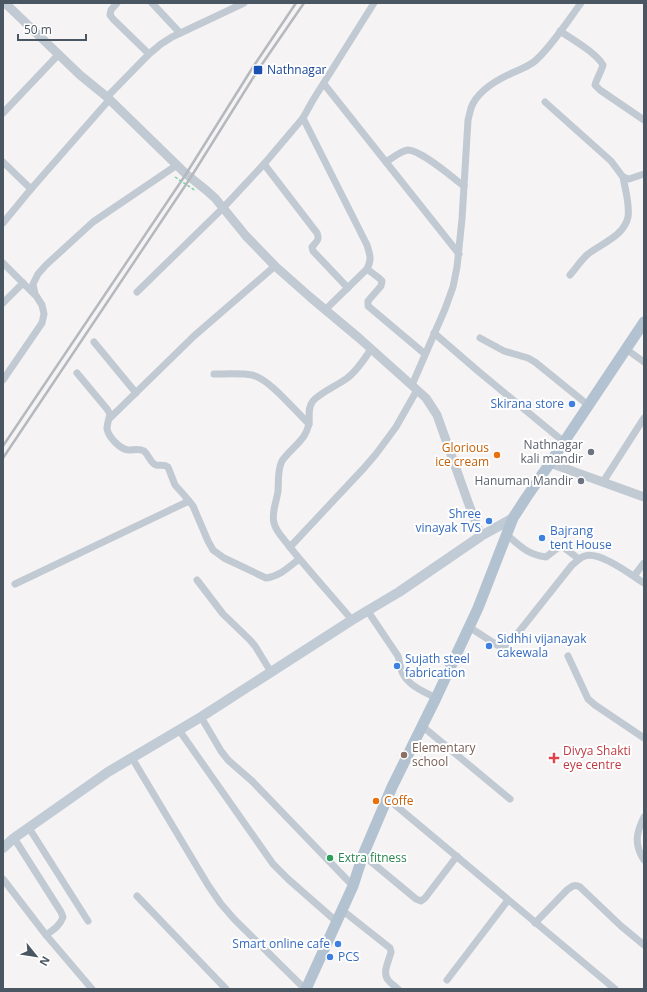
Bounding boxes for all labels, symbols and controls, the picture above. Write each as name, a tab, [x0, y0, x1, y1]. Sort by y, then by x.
scale bar	[18, 16, 86, 42]
text: 50 m	[24, 21, 52, 38]
place label: Nathnagar	[267, 61, 327, 78]
marker: Nathnagar	[252, 64, 264, 76]
place label: Skirana store	[491, 395, 564, 412]
marker: Skirana store	[567, 399, 577, 409]
place label: Nathnagar kali mandir	[520, 436, 583, 467]
place label: Glorious ice cream	[435, 439, 489, 470]
marker: Nathnagar kali mandir	[586, 447, 596, 457]
marker: Glorious ice cream	[492, 450, 502, 460]
place label: Hanuman Mandir	[474, 472, 573, 489]
marker: Hanuman Mandir	[576, 476, 586, 486]
place label: Shree vinayak TVS	[416, 505, 481, 536]
marker: Shree vinayak TVS	[484, 516, 494, 526]
place label: Bajrang tent House	[550, 522, 612, 553]
marker: Bajrang tent House	[537, 533, 547, 543]
place label: Sidhhi vijanayak cakewala	[497, 630, 587, 661]
marker: Sidhhi vijanayak cakewala	[484, 641, 494, 651]
place label: Sujath steel fabrication	[405, 650, 470, 681]
marker: Sujath steel fabrication	[392, 661, 402, 671]
place label: Elementary school	[412, 739, 476, 770]
place label: Divya Shakti eye centre	[563, 742, 631, 773]
marker: Elementary school	[399, 750, 409, 760]
marker: Divya Shakti eye centre	[548, 752, 560, 764]
place label: Coffe	[384, 792, 414, 809]
marker: Coffe	[371, 796, 381, 806]
place label: Extra fitness	[338, 849, 407, 866]
marker: Extra fitness	[325, 853, 335, 863]
place label: Smart online cafe	[232, 935, 330, 952]
north arrow	[16, 936, 56, 976]
marker: Smart online cafe	[333, 939, 343, 949]
place label: PCS	[338, 948, 359, 965]
marker: PCS	[325, 952, 335, 962]
text: N	[36, 954, 54, 969]

